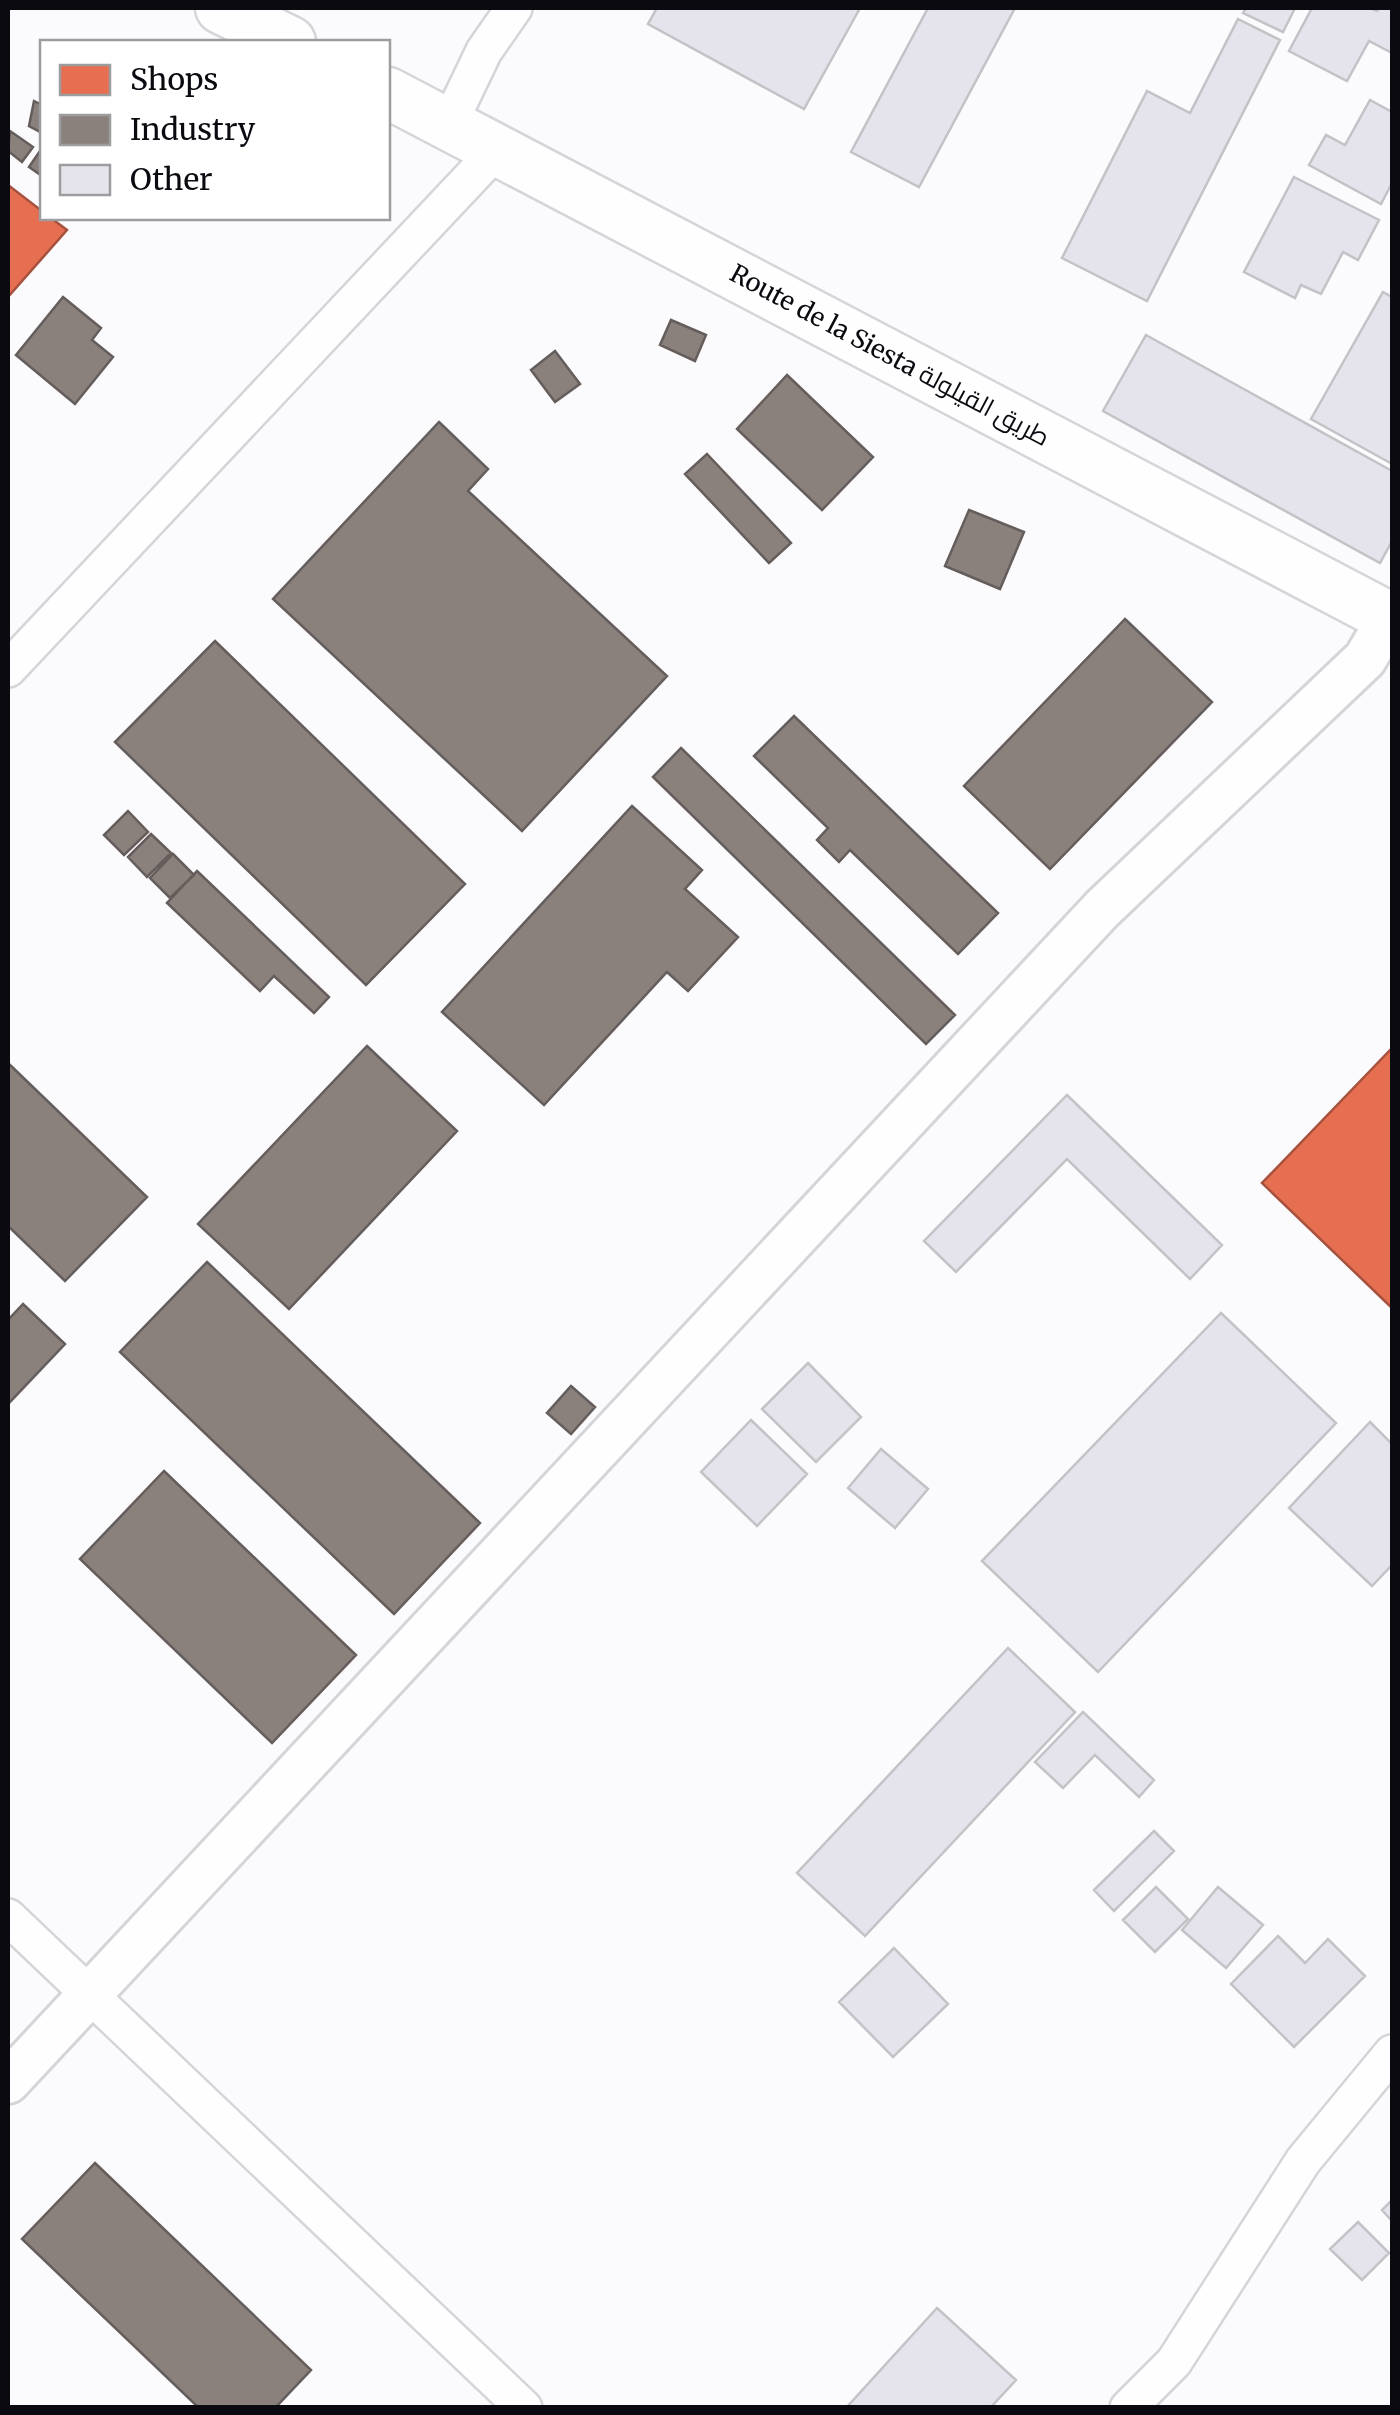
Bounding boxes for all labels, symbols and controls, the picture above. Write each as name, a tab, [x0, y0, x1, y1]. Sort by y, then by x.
legend	[40, 40, 390, 220]
text: Shops	[130, 60, 218, 98]
text: Industry	[130, 110, 256, 148]
text: Other	[130, 160, 213, 198]
street label: Route de la Siesta طريق القيلولة	[725, 257, 1055, 453]

